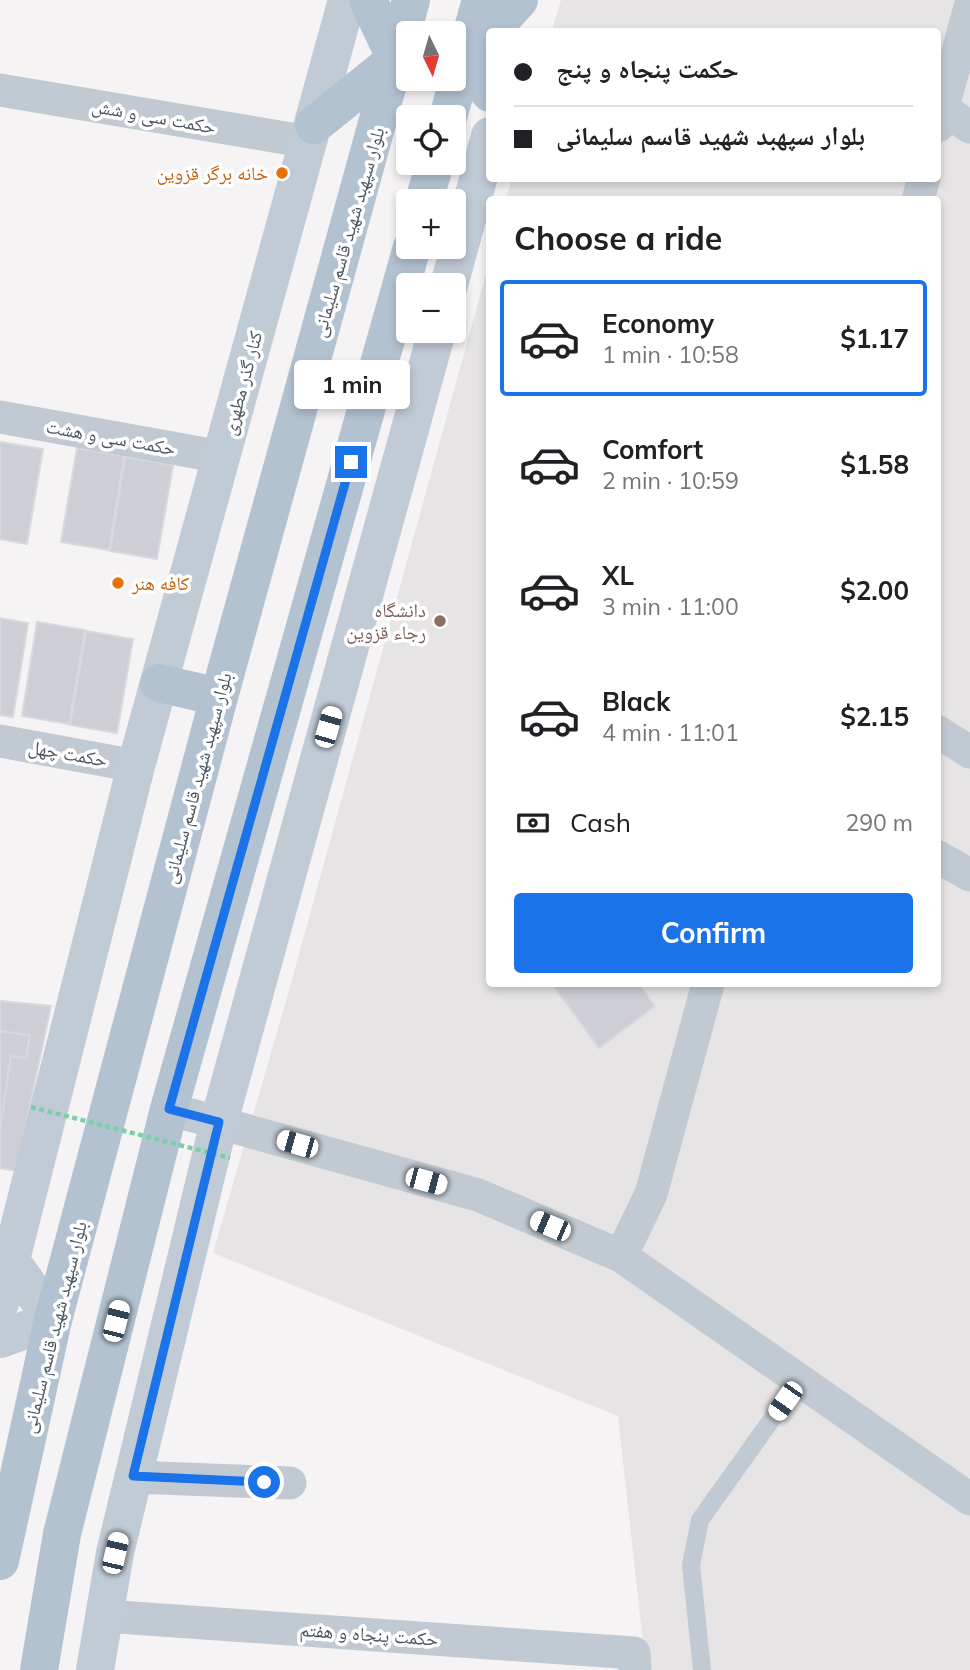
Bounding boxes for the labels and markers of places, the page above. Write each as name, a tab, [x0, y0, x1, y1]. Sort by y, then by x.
place label: خانه برگر قزوین	[157, 161, 268, 185]
marker: خانه برگر قزوین	[274, 165, 290, 181]
place label: کافه هنر	[131, 571, 189, 595]
marker: کافه هنر	[110, 575, 126, 591]
place label: دانشگاه رجاء قزوین	[346, 598, 426, 644]
marker: دانشگاه رجاء قزوین	[432, 613, 448, 629]

